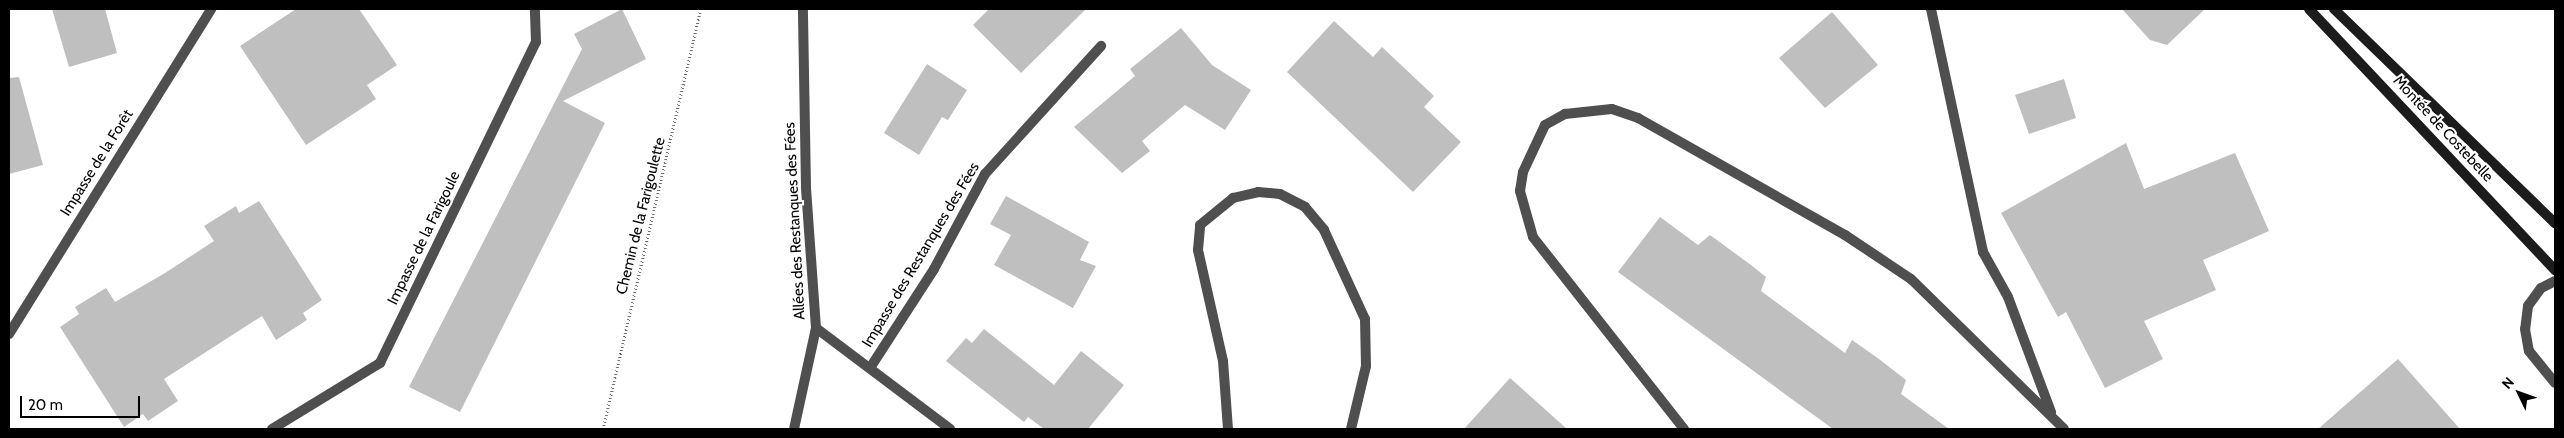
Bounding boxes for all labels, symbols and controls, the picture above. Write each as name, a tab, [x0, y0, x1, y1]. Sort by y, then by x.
street label: Montée de Costebelle	[2389, 72, 2497, 186]
street label: Impasse de la Forêt	[57, 106, 137, 220]
street label: Allées des Restanques des Fées	[781, 122, 809, 320]
street label: Chemin de la Farigoulette	[613, 136, 669, 296]
street label: Impasse des Restanques des Fées	[859, 159, 983, 351]
street label: Impasse de la Farigoule	[384, 168, 464, 308]
north arrow	[2494, 368, 2544, 418]
text: N	[2498, 373, 2518, 393]
scale bar	[22, 386, 142, 418]
text: 20 m	[28, 396, 63, 414]

